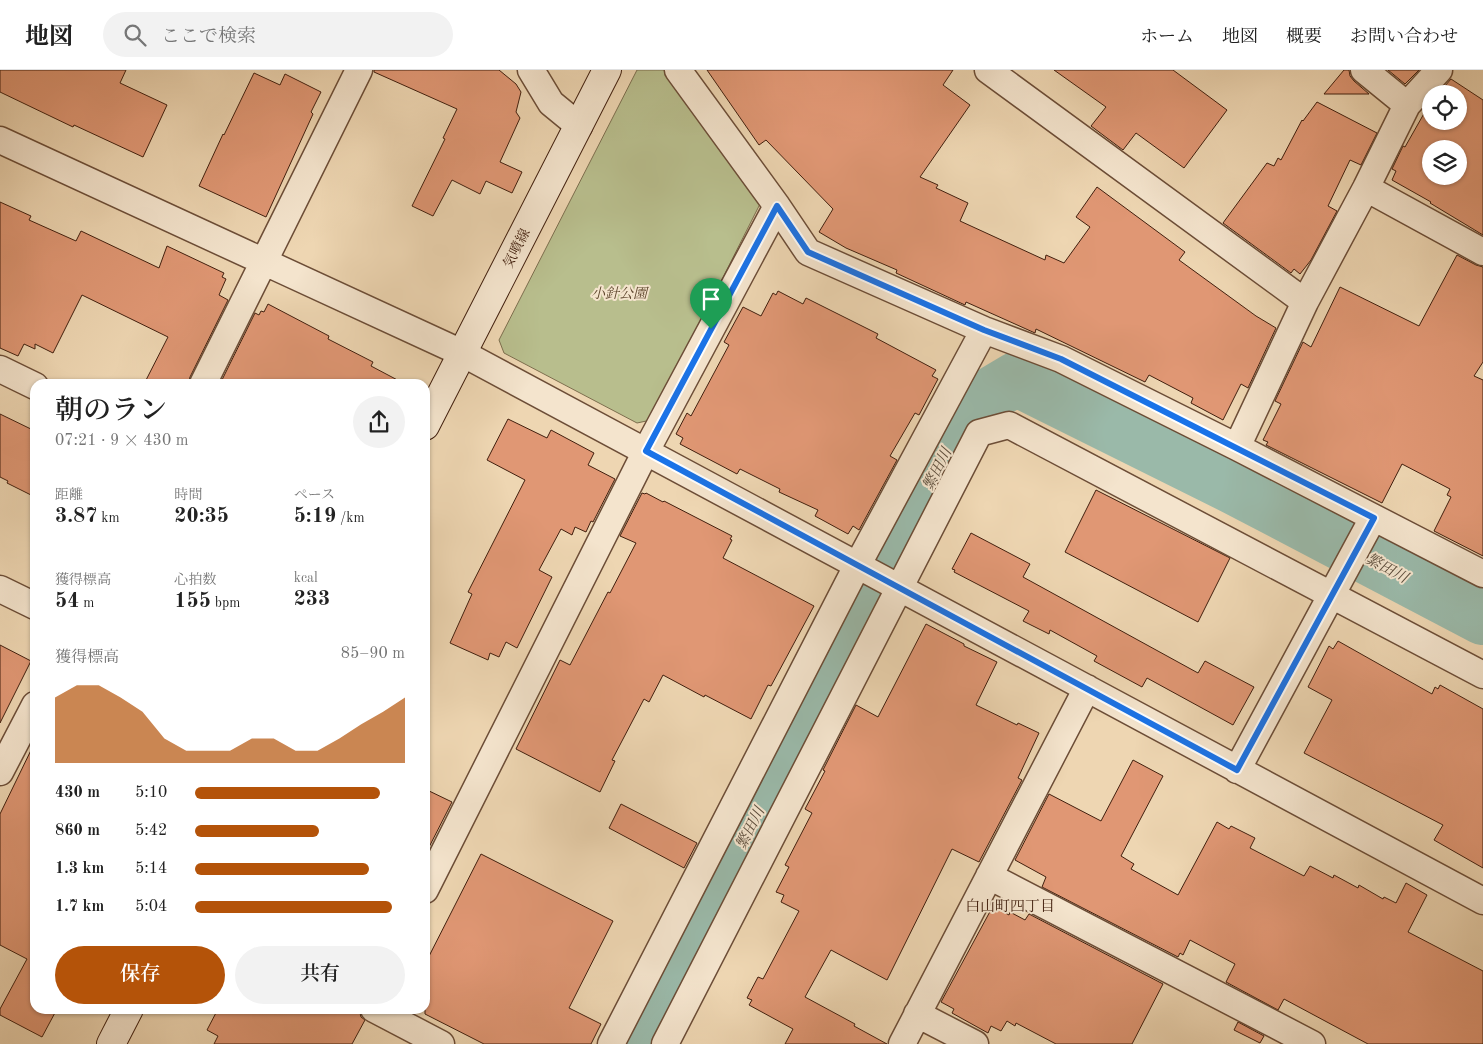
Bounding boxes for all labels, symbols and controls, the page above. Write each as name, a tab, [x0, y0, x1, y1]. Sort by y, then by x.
search box	[103, 12, 453, 57]
icon: search	[121, 21, 149, 49]
text: 地図	[25, 26, 73, 50]
text: ここで検索	[161, 28, 256, 47]
text: ホーム	[1140, 28, 1194, 46]
text: 地図	[1222, 28, 1258, 46]
text: 概要	[1286, 28, 1322, 46]
text: お問い合わせ	[1350, 28, 1458, 46]
map controls	[1422, 85, 1467, 185]
button: locate	[1422, 85, 1467, 130]
button: layers	[1422, 140, 1467, 185]
street label: 気噴線	[500, 226, 533, 270]
pin	[690, 278, 732, 329]
icon: arrive	[697, 285, 725, 313]
park label: 小針公園	[591, 286, 649, 301]
button: share	[353, 396, 405, 448]
text: 朝のラン	[55, 398, 167, 426]
text: 07:21 · 9 × 430 m	[55, 433, 188, 449]
water label: 繁田川	[920, 444, 956, 493]
text: 距離	[55, 488, 83, 502]
text: 時間	[174, 488, 202, 502]
text: ペース	[294, 488, 335, 502]
text: 3.87	[55, 506, 97, 527]
text: 20:35	[174, 506, 229, 527]
text: 5:19	[294, 506, 336, 527]
text: km	[97, 511, 120, 525]
text: /km	[336, 511, 365, 525]
water label: 繁田川	[1363, 550, 1412, 587]
text: kcal	[294, 571, 318, 585]
text: 獲得標高	[55, 573, 111, 587]
text: 心拍数	[174, 573, 216, 587]
text: 233	[294, 589, 330, 610]
text: 54	[55, 591, 79, 612]
text: 155	[174, 591, 211, 612]
text: m	[79, 596, 94, 610]
text: bpm	[211, 596, 240, 610]
text: 85–90 m	[341, 646, 405, 662]
text: 獲得標高	[55, 650, 119, 666]
text: 430 m	[55, 785, 100, 801]
text: 5:10	[135, 785, 167, 801]
water label: 繁田川	[733, 803, 769, 852]
text: 860 m	[55, 823, 100, 839]
text: 5:42	[135, 823, 167, 839]
text: 1.3 km	[55, 861, 104, 877]
text: 5:14	[135, 861, 167, 877]
district label: 白山町四丁目	[965, 898, 1055, 915]
text: 1.7 km	[55, 899, 104, 915]
text: 5:04	[135, 899, 167, 915]
button: 保存	[55, 946, 225, 1004]
button: 共有	[235, 946, 405, 1004]

